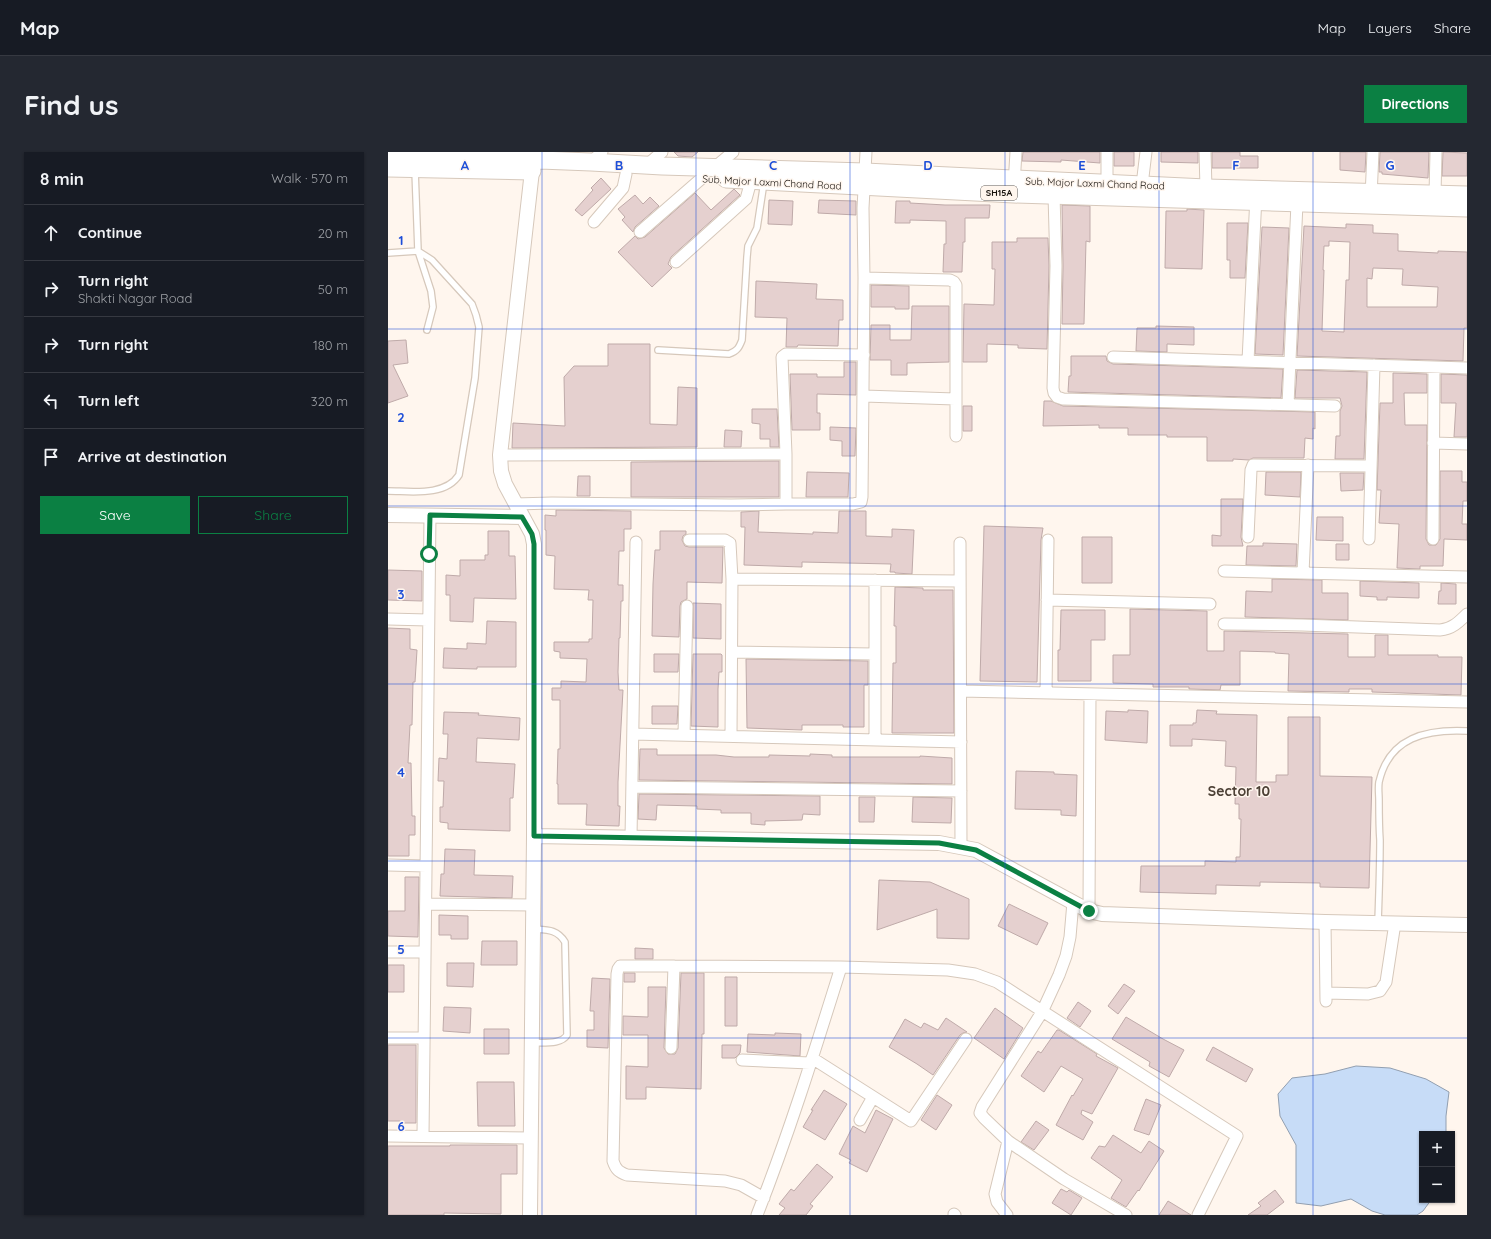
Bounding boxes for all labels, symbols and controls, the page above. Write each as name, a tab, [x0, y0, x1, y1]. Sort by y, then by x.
text: Map	[20, 16, 59, 40]
text: Map	[1317, 19, 1346, 37]
text: Layers	[1368, 19, 1412, 37]
text: Share	[1434, 19, 1471, 37]
button: Directions	[1364, 85, 1467, 123]
text: Find us	[24, 87, 118, 122]
text: A	[461, 157, 470, 173]
text: B	[615, 157, 623, 173]
text: C	[769, 157, 777, 173]
text: D	[923, 157, 933, 173]
text: E	[1078, 157, 1086, 173]
text: F	[1232, 157, 1240, 173]
text: G	[1385, 157, 1395, 173]
text: 8 min	[40, 168, 84, 189]
text: Walk · 570 m	[271, 170, 348, 186]
street label: Sub. Major Laxmi Chand Road	[702, 172, 842, 193]
street label: Sub. Major Laxmi Chand Road	[1025, 175, 1165, 192]
road number: SH15A	[981, 186, 1017, 200]
icon: ahead	[40, 222, 62, 244]
text: Continue	[78, 223, 142, 242]
text: 20 m	[318, 225, 348, 241]
text: 1	[398, 232, 404, 248]
text: Turn right	[78, 271, 149, 290]
icon: right	[40, 278, 62, 300]
text: 50 m	[318, 281, 348, 297]
text: Shakti Nagar Road	[78, 290, 192, 306]
icon: right	[40, 334, 62, 356]
text: Turn right	[78, 335, 149, 354]
text: 180 m	[313, 337, 348, 353]
icon: left	[40, 390, 62, 412]
text: Turn left	[78, 391, 140, 410]
text: 320 m	[311, 393, 348, 409]
text: 2	[397, 409, 405, 425]
icon: arrive	[40, 446, 62, 468]
text: Arrive at destination	[78, 447, 227, 466]
button: Save	[40, 496, 190, 534]
button: Share	[198, 496, 348, 534]
route start	[420, 545, 438, 563]
text: 3	[398, 586, 405, 602]
text: 4	[397, 764, 405, 780]
district label: Sector 10	[1208, 782, 1271, 800]
route end	[1080, 902, 1098, 920]
text: 5	[397, 941, 405, 957]
text: 6	[397, 1118, 405, 1134]
map controls	[1419, 1131, 1455, 1203]
button: +	[1419, 1131, 1455, 1167]
button: −	[1419, 1167, 1455, 1203]

